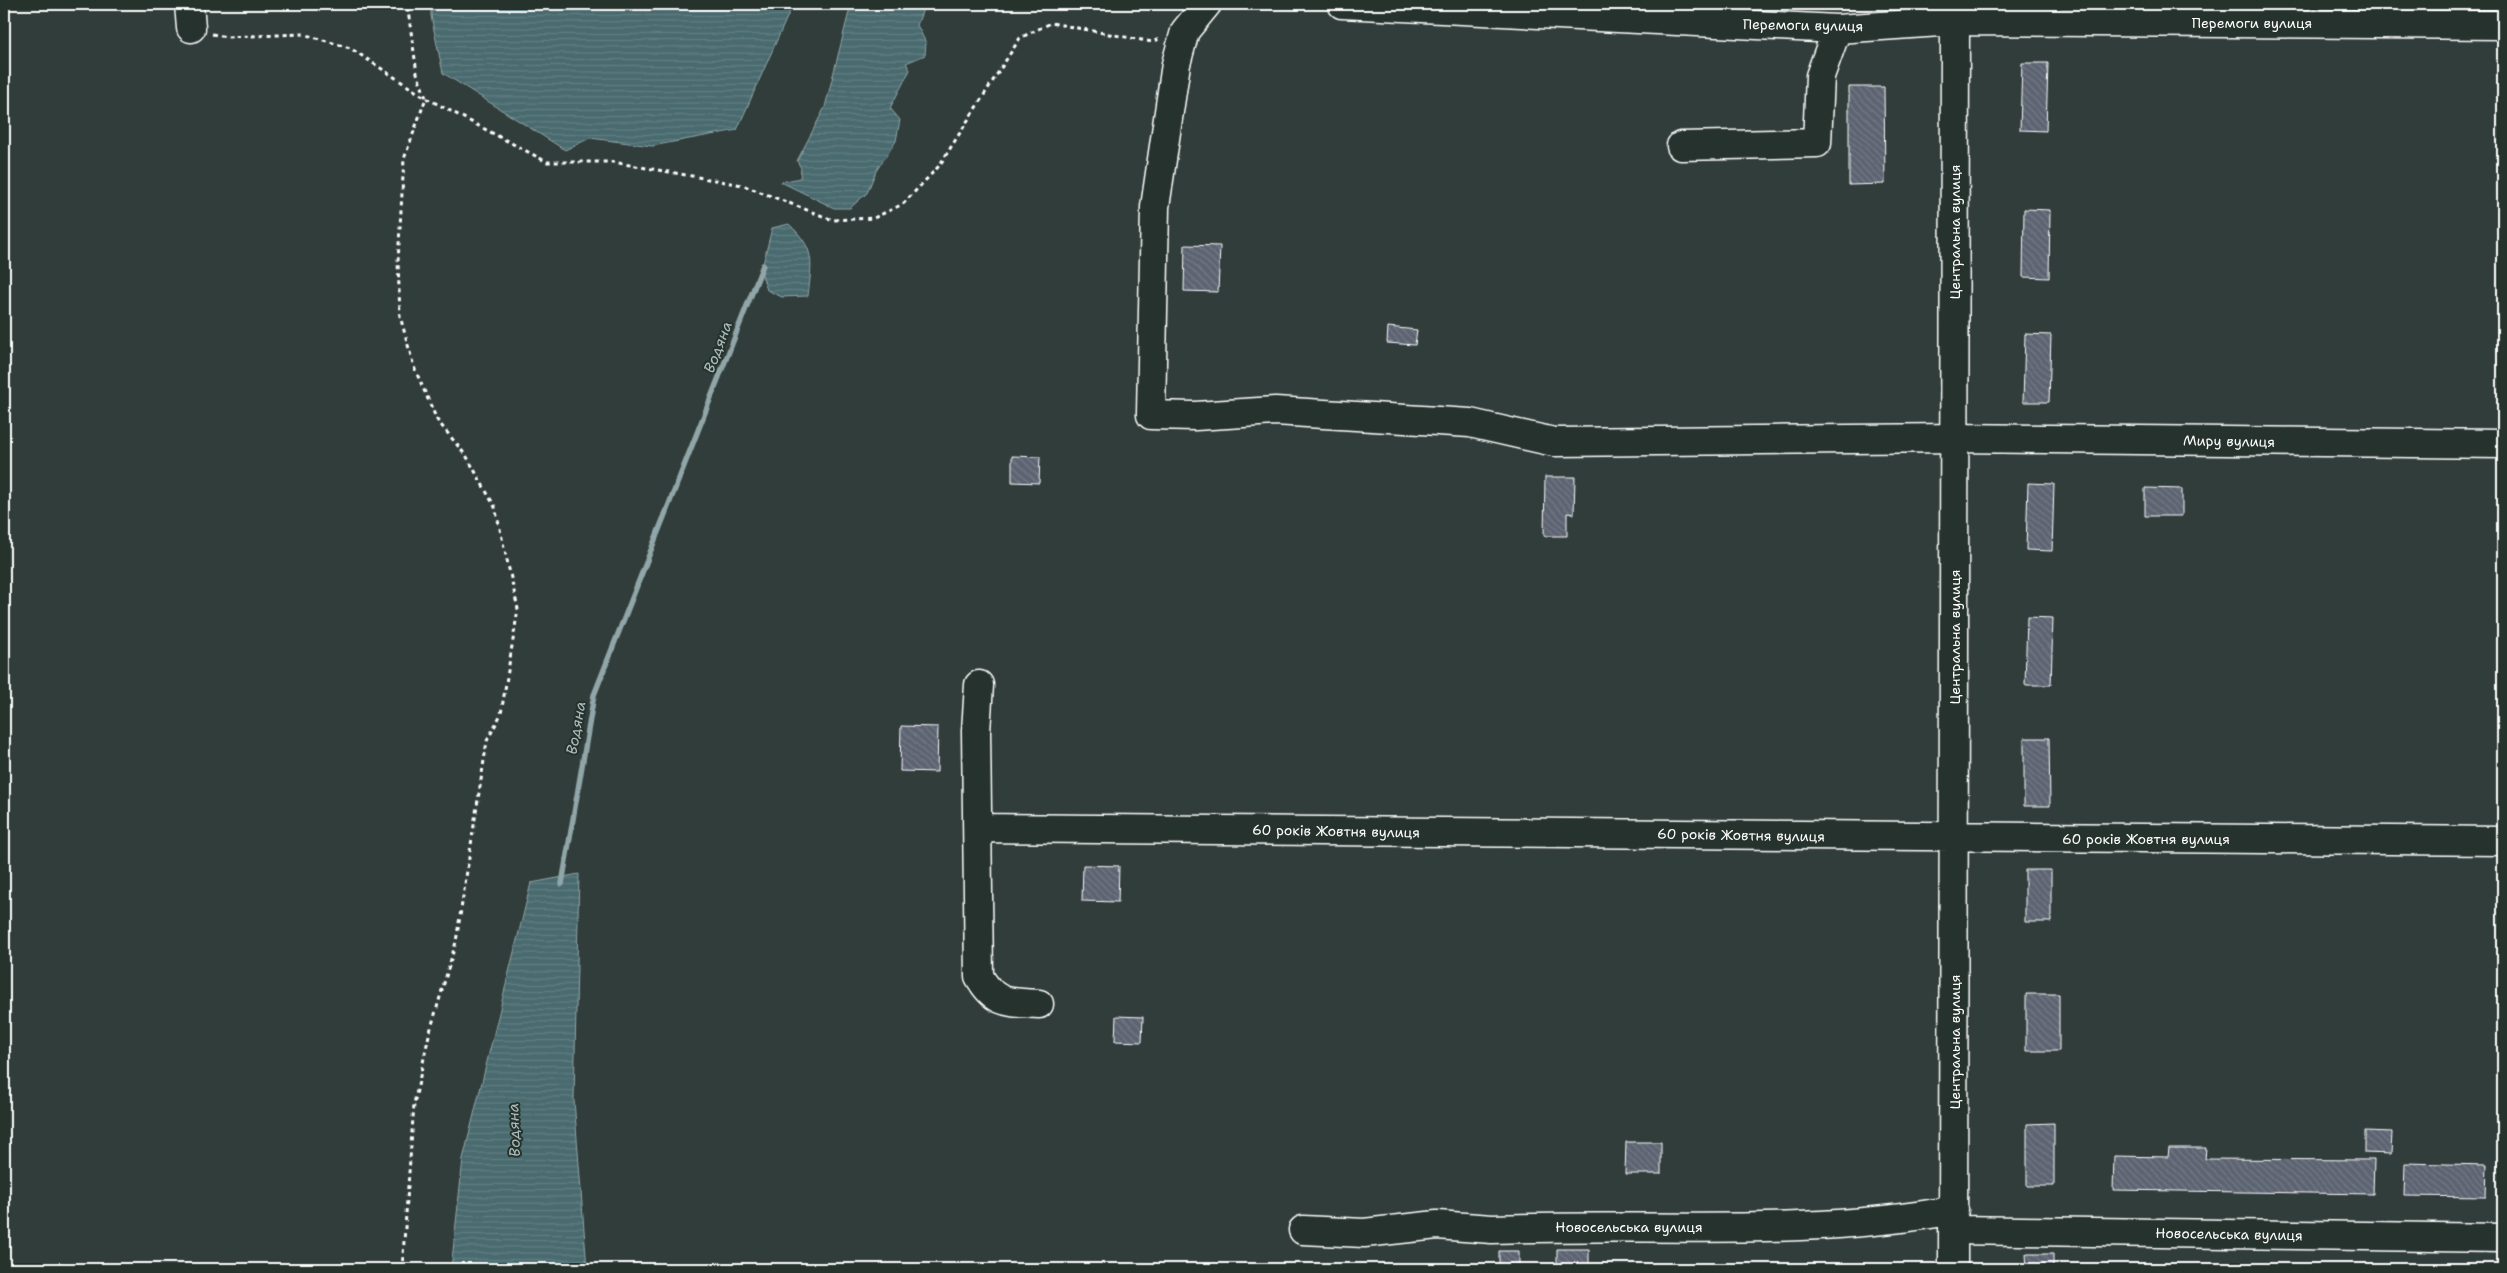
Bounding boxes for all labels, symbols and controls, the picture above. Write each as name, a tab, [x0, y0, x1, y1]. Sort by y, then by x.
street label: Перемоги вулиця	[2192, 14, 2312, 32]
street label: Перемоги вулиця	[1743, 15, 1863, 35]
street label: Центральна вулиця	[1946, 165, 1964, 300]
water label: Водяна	[699, 318, 737, 376]
street label: Миру вулиця	[2183, 431, 2275, 451]
street label: Центральна вулиця	[1946, 570, 1964, 705]
water label: Водяна	[561, 700, 591, 756]
street label: 60 років Жовтня вулиця	[1252, 821, 1420, 841]
street label: 60 років Жовтня вулиця	[1657, 825, 1825, 845]
street label: 60 років Жовтня вулиця	[2062, 830, 2230, 848]
street label: Центральна вулиця	[1946, 975, 1964, 1110]
water label: Водяна	[503, 1103, 525, 1157]
street label: Новосельська вулиця	[1555, 1218, 1703, 1236]
street label: Новосельська вулиця	[2155, 1224, 2303, 1244]

